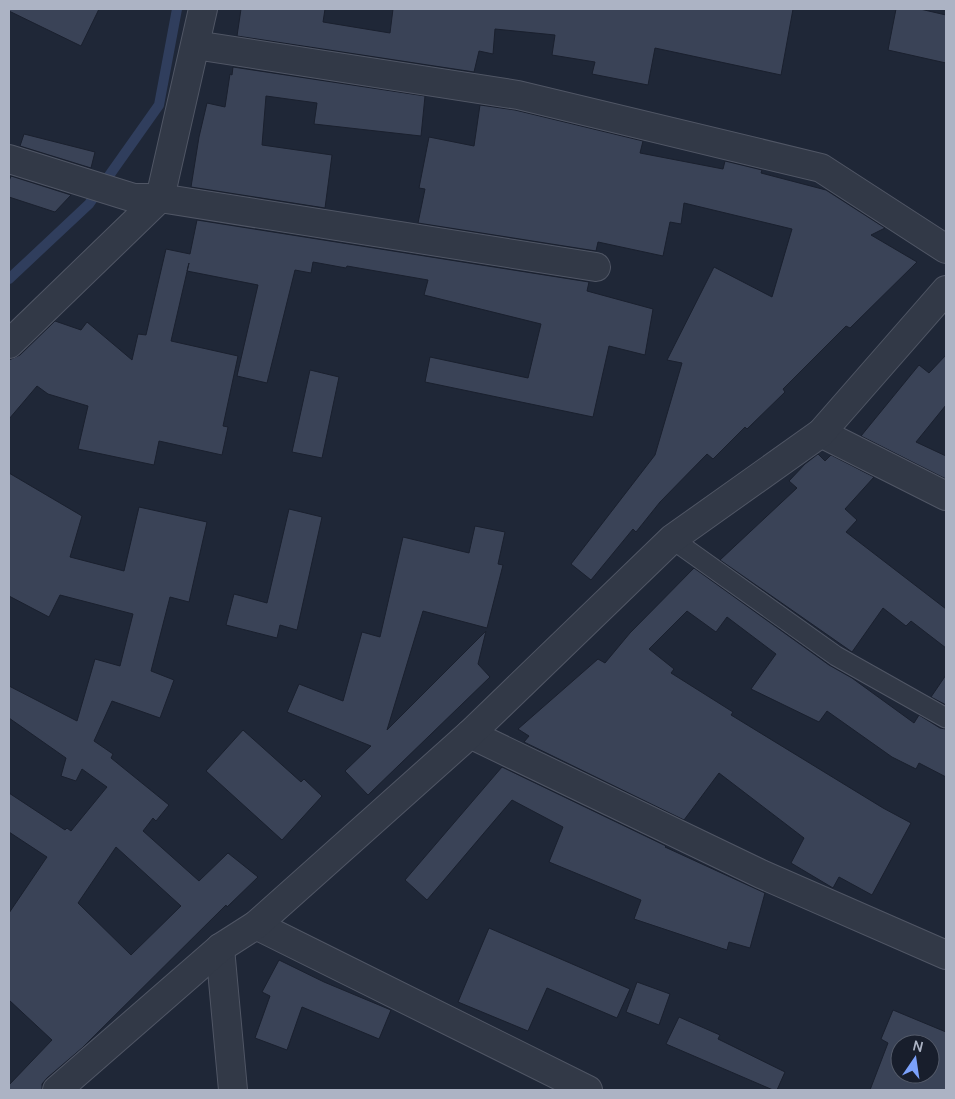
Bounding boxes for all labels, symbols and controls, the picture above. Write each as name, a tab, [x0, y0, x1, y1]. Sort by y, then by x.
north arrow	[890, 1034, 940, 1084]
text: N	[911, 1035, 925, 1056]

